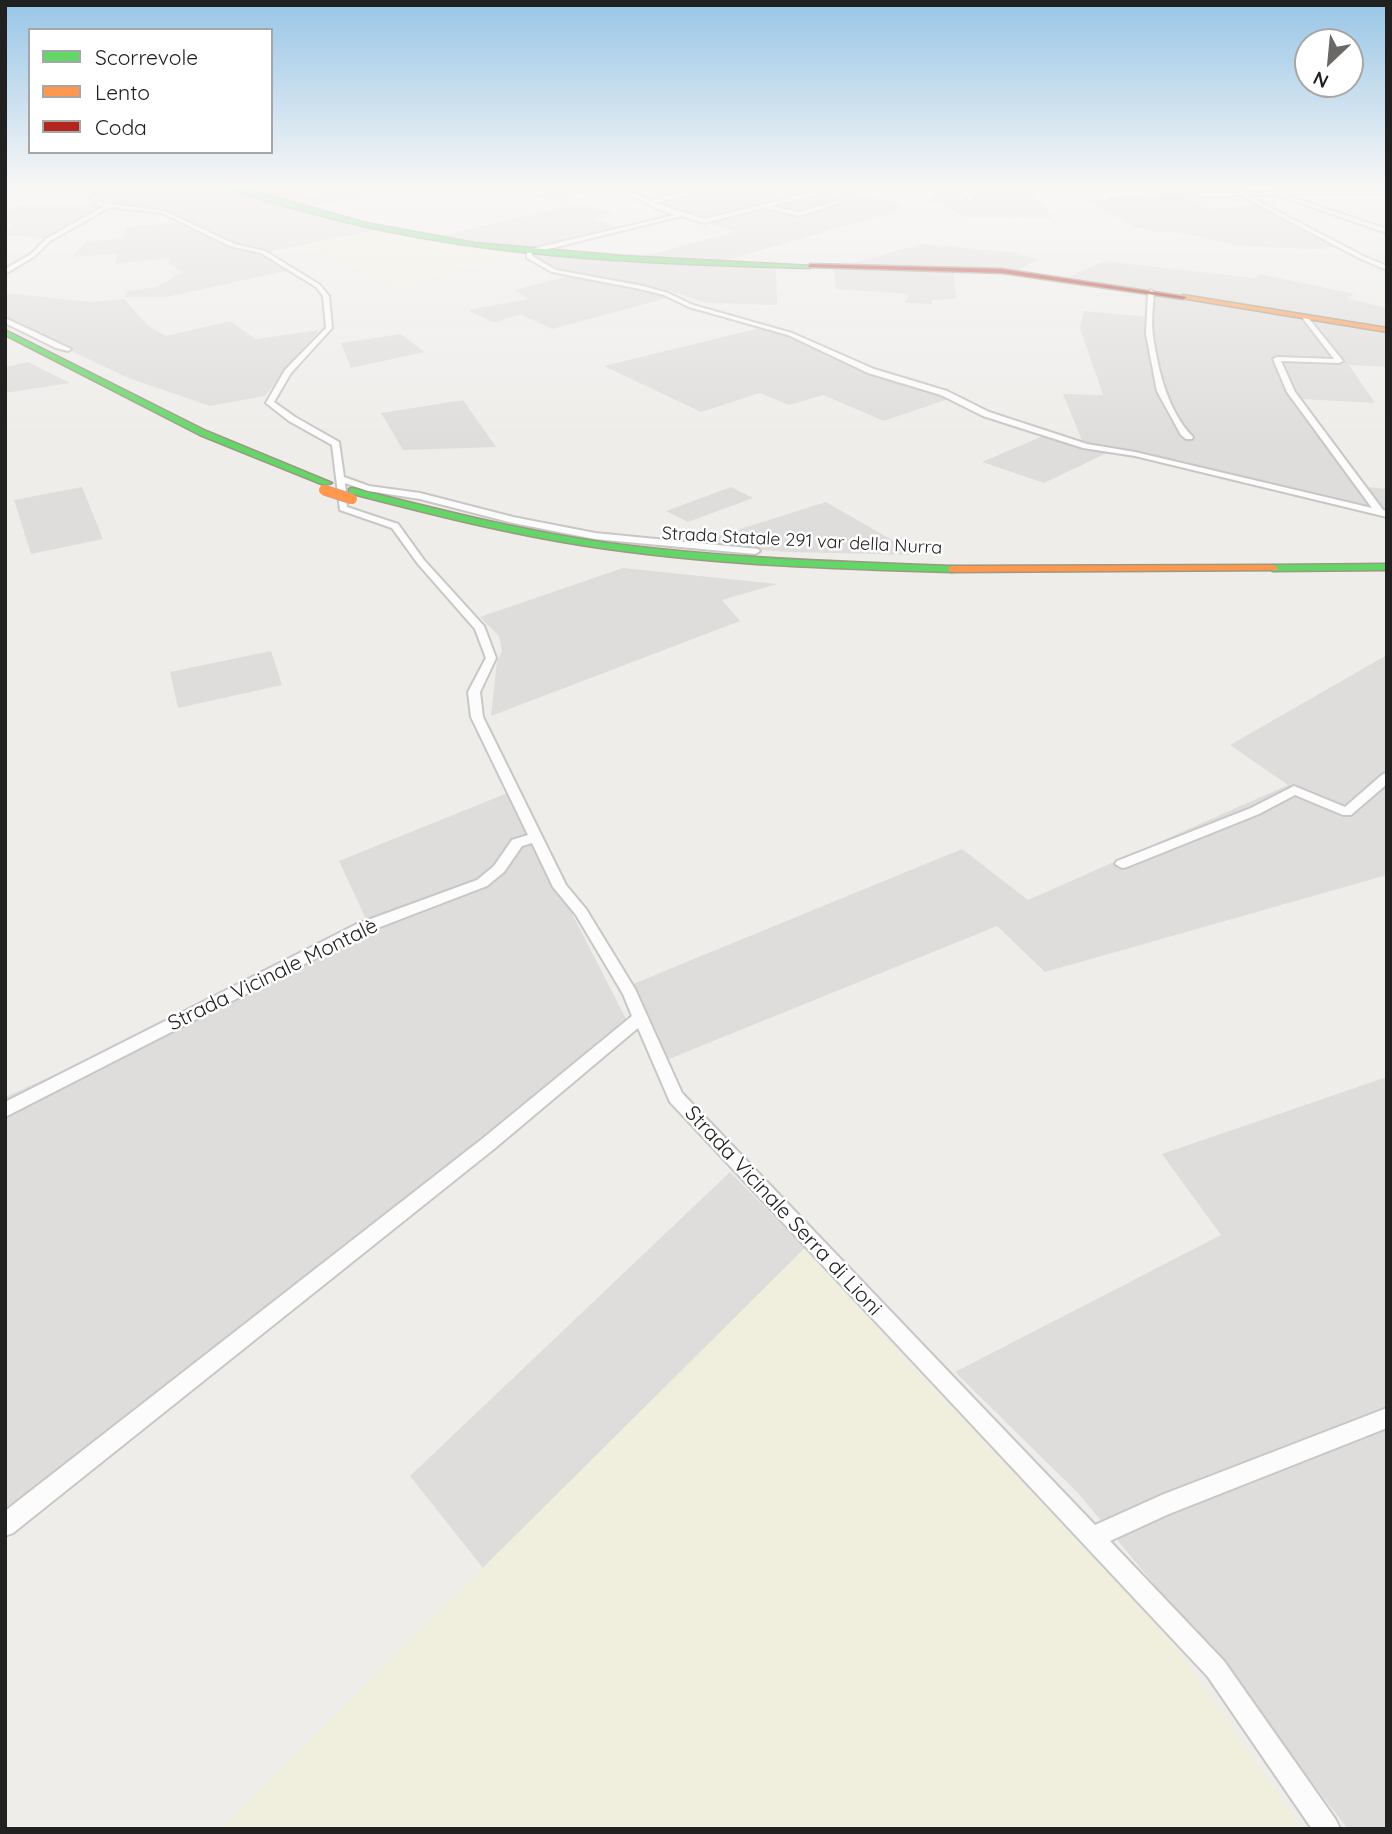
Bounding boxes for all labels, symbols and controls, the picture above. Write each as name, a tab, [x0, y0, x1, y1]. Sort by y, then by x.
legend	[28, 28, 273, 154]
north arrow	[1294, 28, 1364, 98]
text: Scorrevole	[95, 44, 198, 70]
text: N	[1309, 66, 1332, 94]
text: Lento	[95, 79, 150, 105]
text: Coda	[95, 114, 147, 140]
street label: Strada Statale 291 var della Nurra	[661, 523, 943, 559]
street label: Strada Vicinale Montalè	[164, 913, 382, 1037]
street label: Strada Vicinale Serra di Lioni	[679, 1101, 887, 1321]

